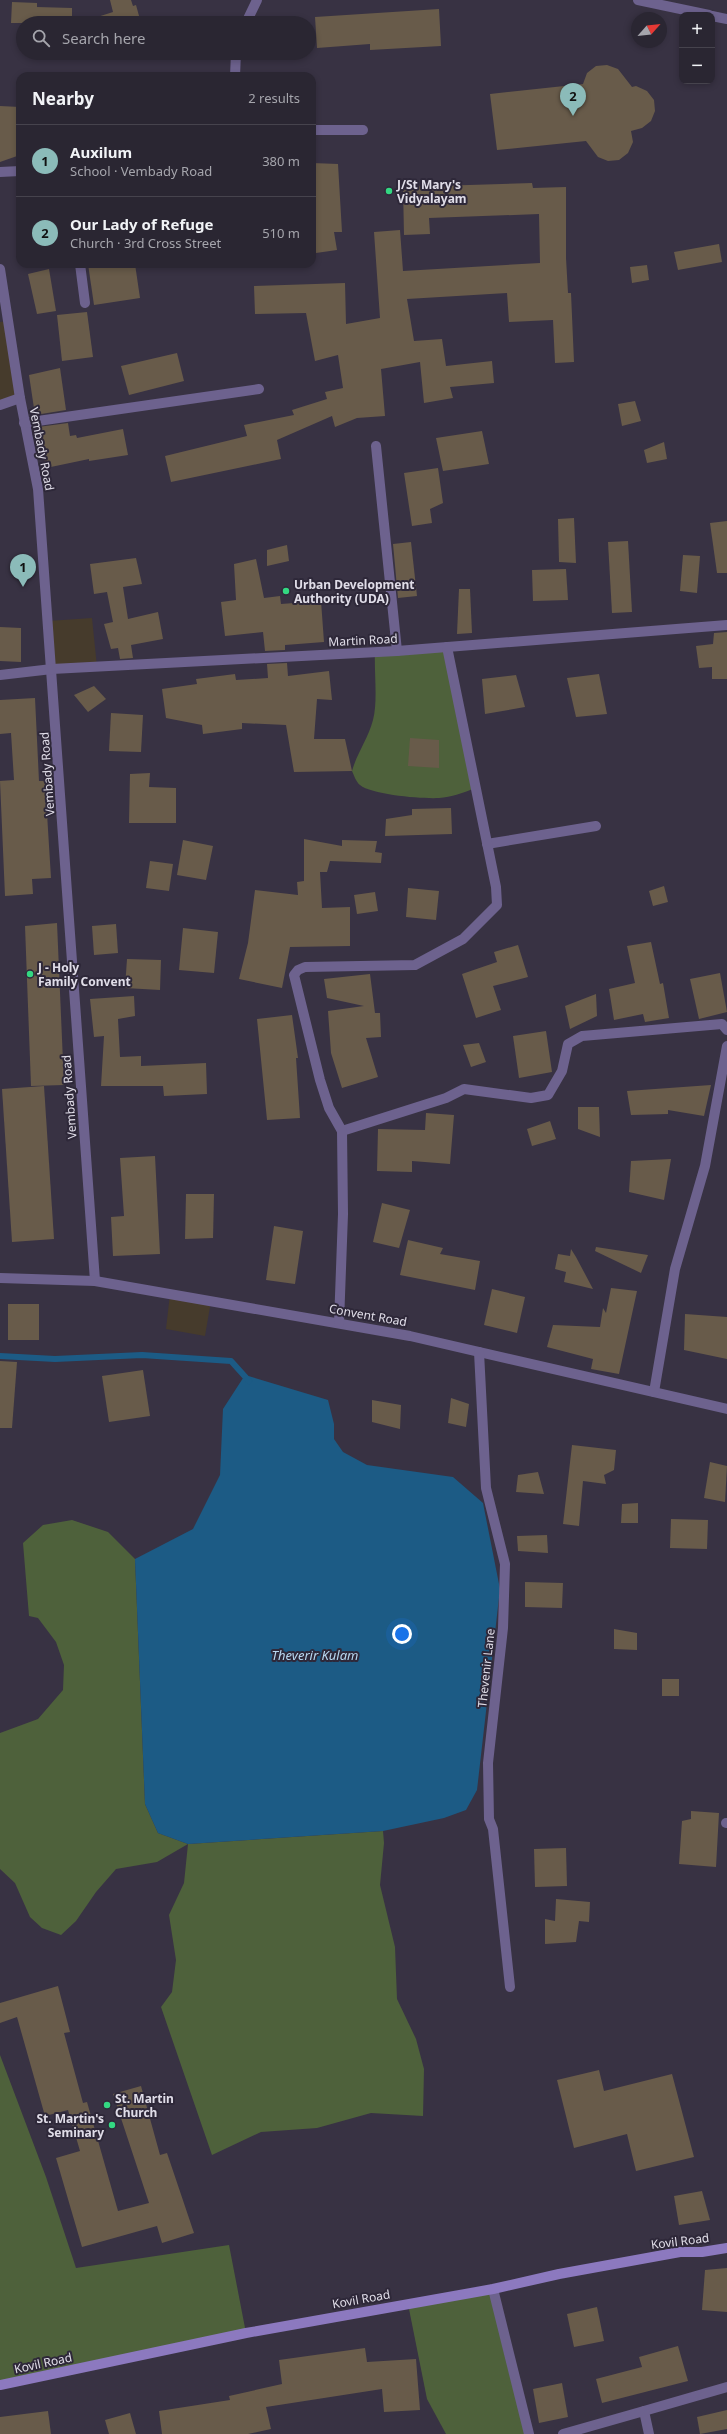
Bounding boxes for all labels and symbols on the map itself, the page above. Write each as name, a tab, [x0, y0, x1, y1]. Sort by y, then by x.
north arrow	[631, 12, 667, 48]
pin: 2	[560, 83, 586, 116]
place label: J/St Mary's Vidyalayam	[396, 176, 467, 207]
marker: J/St Mary's Vidyalayam	[384, 186, 394, 196]
street label: Vembady Road	[26, 406, 58, 492]
pin: 1	[10, 554, 36, 587]
place label: Urban Development Authority (UDA)	[294, 576, 414, 607]
marker: Urban Development Authority (UDA)	[281, 586, 291, 596]
street label: Martin Road	[328, 630, 398, 650]
street label: Vembady Road	[36, 731, 58, 817]
place label: J - Holy Family Convent	[37, 959, 131, 990]
marker: J - Holy Family Convent	[25, 969, 35, 979]
street label: Vembady Road	[58, 1054, 80, 1140]
street label: Convent Road	[328, 1300, 408, 1330]
your location	[392, 1624, 412, 1644]
street label: Thevenir Lane	[473, 1627, 499, 1708]
water label: Theverir Kulam	[272, 1646, 358, 1664]
place label: St. Martin Church	[115, 2090, 174, 2121]
marker: St. Martin Church	[102, 2100, 112, 2110]
place label: St. Martin's Seminary	[36, 2110, 104, 2141]
marker: St. Martin's Seminary	[107, 2120, 117, 2130]
street label: Kovil Road	[650, 2229, 710, 2253]
street label: Kovil Road	[331, 2286, 391, 2312]
street label: Kovil Road	[13, 2349, 73, 2377]

